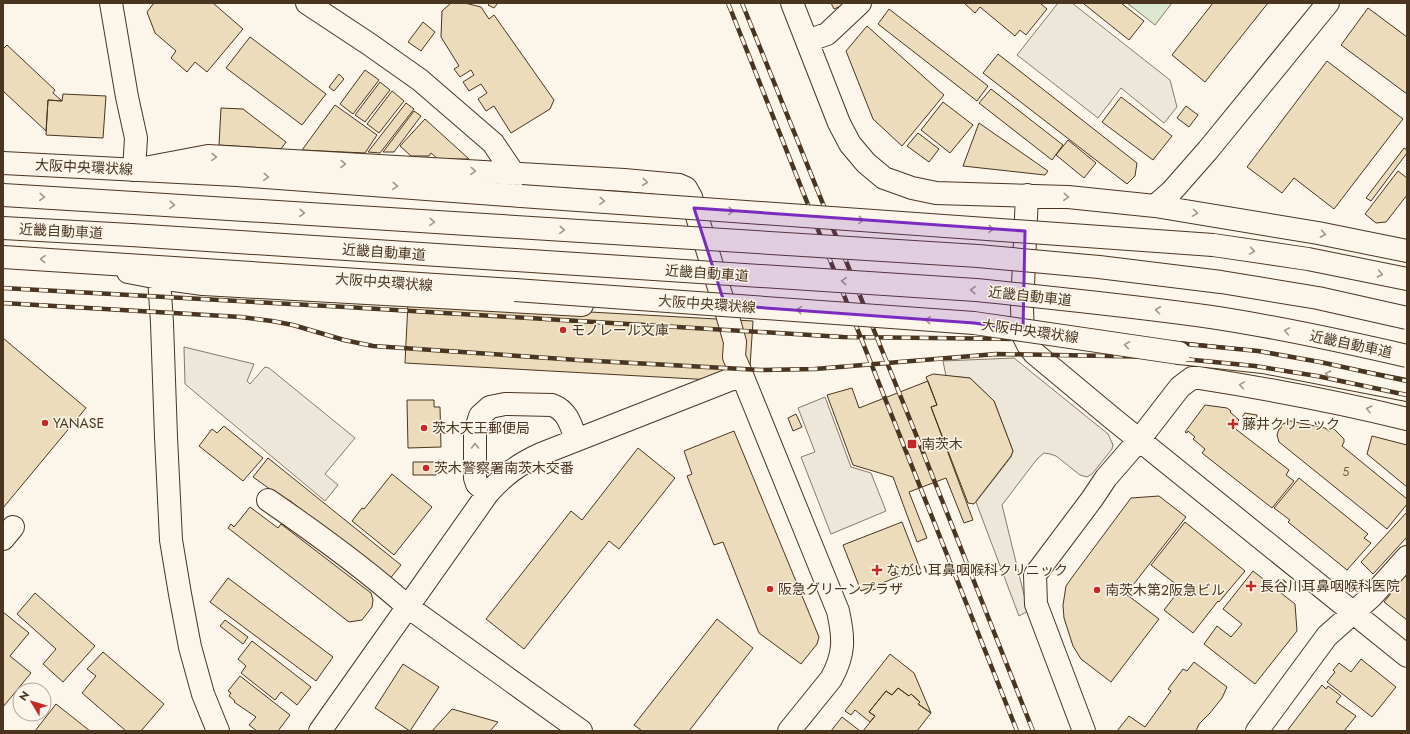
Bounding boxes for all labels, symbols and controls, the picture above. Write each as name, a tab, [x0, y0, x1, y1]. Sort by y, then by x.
one-way arrow	[211, 153, 217, 161]
street label: 大阪中央環状線	[35, 154, 133, 180]
one-way arrow	[340, 160, 346, 169]
one-way arrow	[470, 167, 476, 176]
one-way arrow	[263, 172, 269, 181]
one-way arrow	[642, 177, 648, 186]
one-way arrow	[392, 182, 398, 191]
one-way arrow	[1063, 192, 1069, 201]
one-way arrow	[39, 193, 45, 202]
one-way arrow	[599, 197, 605, 206]
one-way arrow	[169, 201, 175, 210]
one-way arrow	[728, 206, 734, 215]
one-way arrow	[1192, 208, 1198, 216]
one-way arrow	[299, 209, 305, 218]
one-way arrow	[858, 215, 864, 224]
one-way arrow	[429, 217, 435, 226]
street label: 近畿自動車道	[19, 219, 103, 243]
one-way arrow	[988, 224, 994, 233]
one-way arrow	[559, 225, 565, 234]
one-way arrow	[1320, 229, 1326, 238]
street label: 近畿自動車道	[341, 239, 427, 265]
one-way arrow	[1249, 246, 1255, 254]
one-way arrow	[40, 255, 46, 264]
street label: 近畿自動車道	[664, 260, 750, 286]
street label: 大阪中央環状線	[334, 269, 434, 295]
one-way arrow	[1376, 269, 1383, 277]
one-way arrow	[841, 277, 847, 286]
street label: 近畿自動車道	[987, 282, 1073, 310]
one-way arrow	[970, 285, 976, 294]
street label: 大阪中央環状線	[657, 291, 757, 317]
one-way arrow	[796, 306, 802, 315]
one-way arrow	[1155, 306, 1161, 315]
street label: 大阪中央環状線	[980, 314, 1080, 348]
one-way arrow	[925, 315, 931, 324]
place label: モノレール文庫	[571, 320, 669, 340]
marker: モノレール文庫	[558, 325, 568, 335]
street label: 近畿自動車道	[1308, 325, 1394, 363]
one-way arrow	[1283, 327, 1290, 336]
one-way arrow	[1123, 341, 1130, 350]
one-way arrow	[1324, 371, 1331, 379]
one-way arrow	[1238, 381, 1245, 390]
one-way arrow	[1366, 406, 1372, 414]
place label: YANASE	[53, 413, 104, 433]
place label: 藤井クリニック	[1242, 414, 1340, 434]
marker: YANASE	[40, 418, 50, 428]
place label: 茨木天王郵便局	[432, 418, 530, 438]
marker: 藤井クリニック	[1227, 418, 1239, 430]
marker: 茨木天王郵便局	[419, 423, 429, 433]
place label: 南茨木	[921, 434, 963, 454]
marker: 南茨木	[906, 438, 918, 450]
one-way arrow	[471, 443, 479, 449]
place label: 茨木警察署南茨木交番	[434, 458, 574, 478]
marker: 茨木警察署南茨木交番	[421, 463, 431, 473]
house number: 5	[1343, 463, 1350, 481]
place label: ながい耳鼻咽喉科クリニック	[886, 560, 1068, 580]
marker: ながい耳鼻咽喉科クリニック	[871, 564, 883, 576]
place label: 長谷川耳鼻咽喉科医院	[1260, 576, 1400, 596]
place label: 阪急グリーンプラザ	[778, 579, 903, 599]
place label: 南茨木第2阪急ビル	[1105, 580, 1225, 600]
marker: 長谷川耳鼻咽喉科医院	[1245, 580, 1257, 592]
marker: 阪急グリーンプラザ	[765, 584, 775, 594]
marker: 南茨木第2阪急ビル	[1092, 585, 1102, 595]
north arrow	[12, 682, 52, 722]
text: N	[15, 687, 33, 704]

